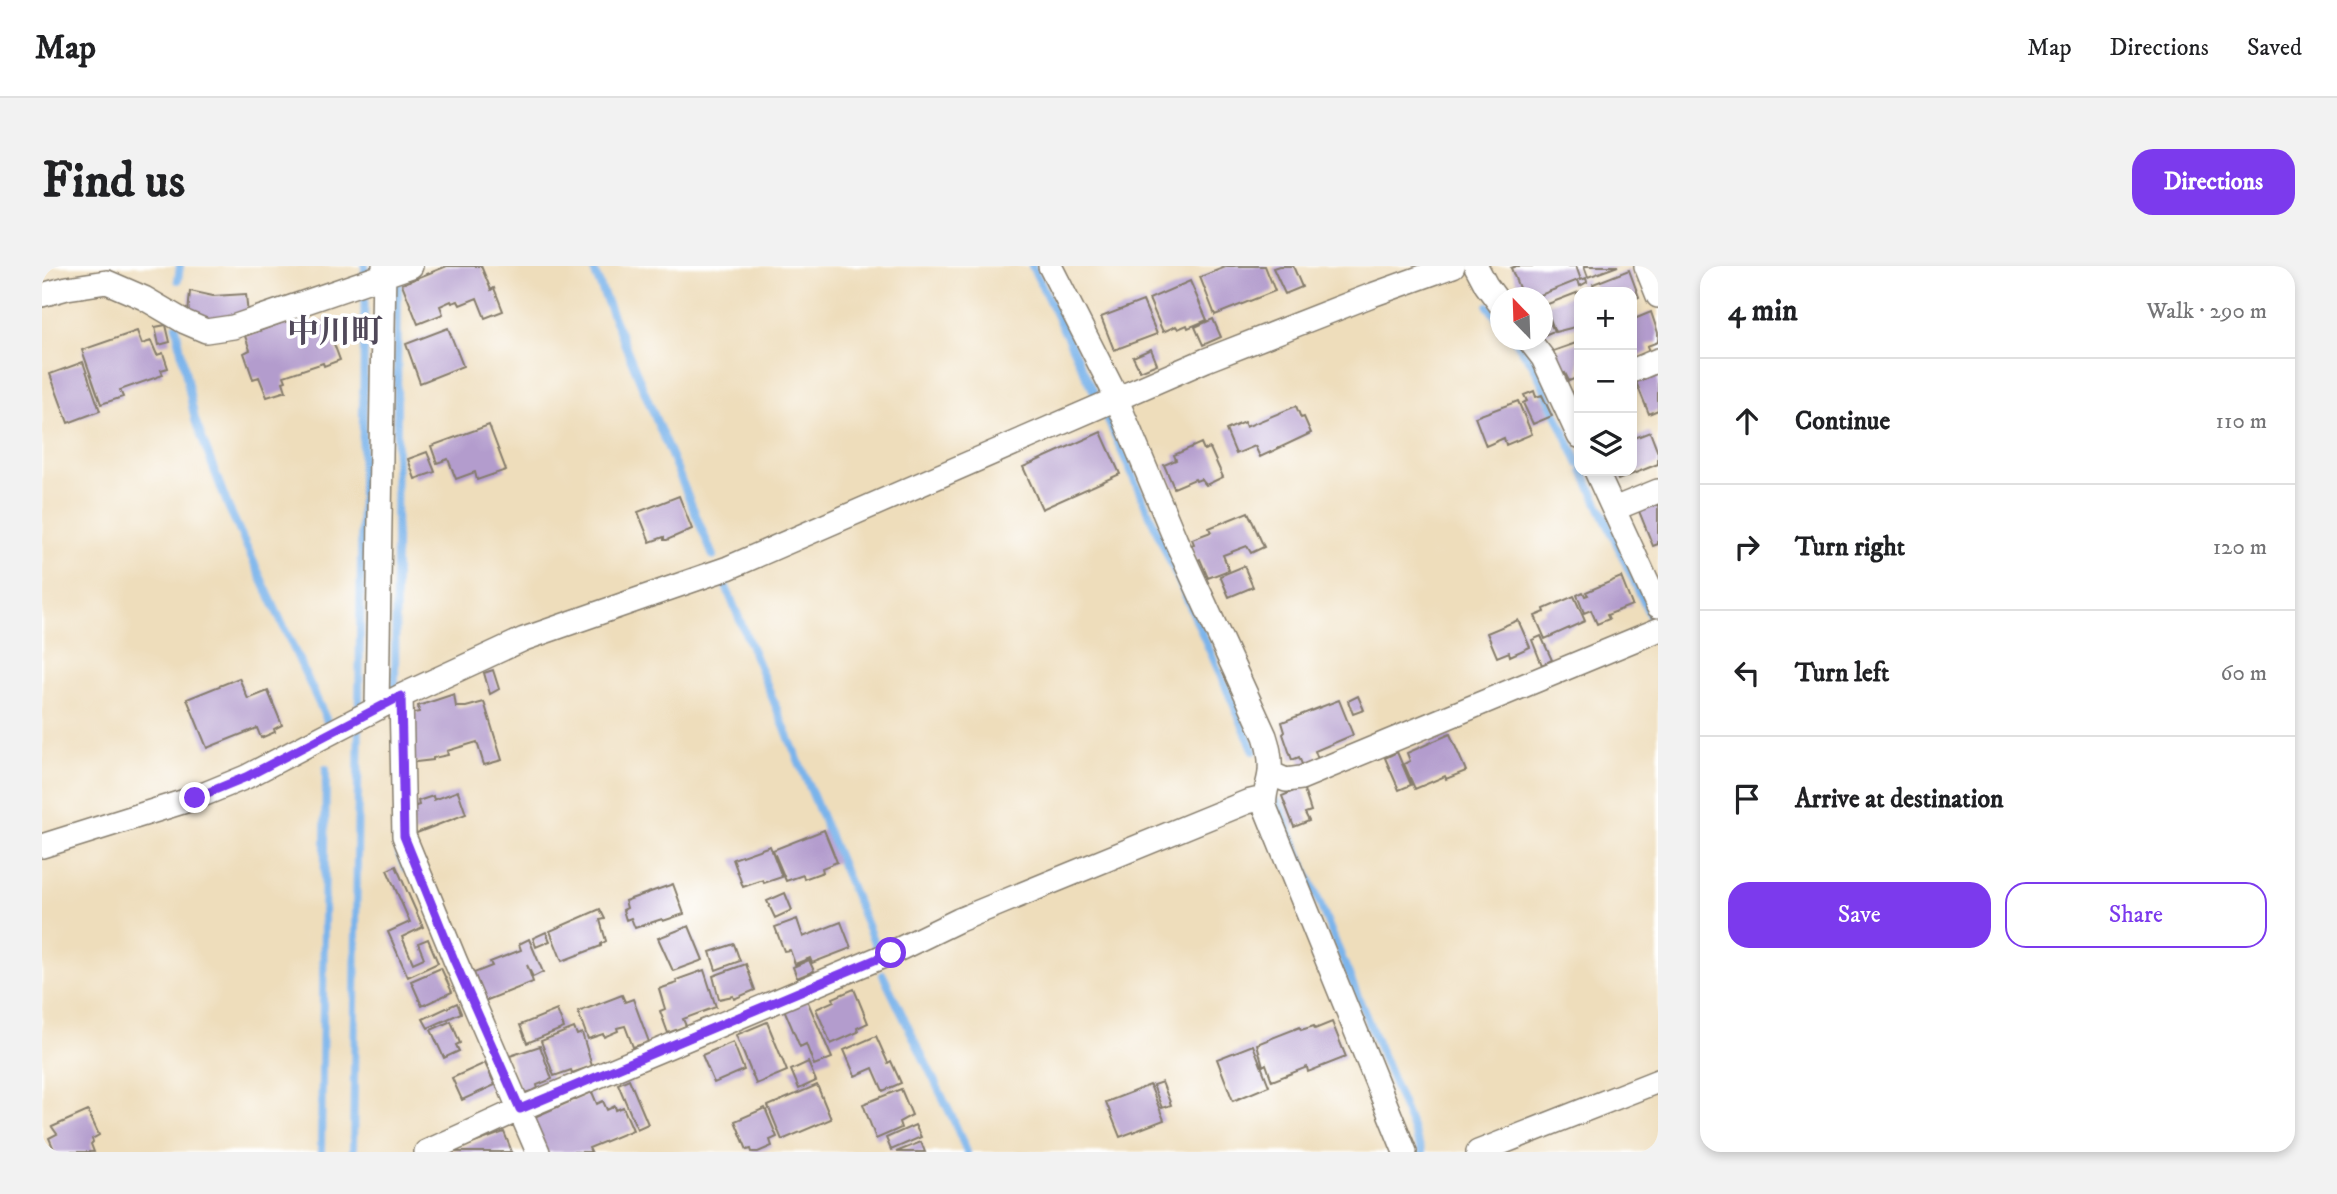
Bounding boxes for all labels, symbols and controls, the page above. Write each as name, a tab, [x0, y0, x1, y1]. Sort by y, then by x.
text: Map	[35, 28, 96, 69]
text: Map	[2027, 33, 2072, 63]
text: Directions	[2110, 33, 2209, 63]
text: Saved	[2247, 33, 2302, 63]
button: Directions	[2132, 149, 2295, 215]
text: Find us	[42, 151, 185, 213]
north arrow	[1490, 287, 1553, 350]
map controls	[1574, 287, 1637, 476]
button: +	[1574, 287, 1637, 350]
text: 4 min	[1728, 293, 1798, 330]
text: Walk · 290 m	[2146, 297, 2267, 326]
district label: 中川町	[287, 313, 383, 353]
button: −	[1574, 350, 1637, 413]
icon: ahead	[1728, 402, 1766, 440]
text: Continue	[1795, 405, 1890, 438]
text: 110 m	[2216, 407, 2267, 436]
button: layers	[1574, 413, 1637, 476]
icon: right	[1728, 528, 1766, 566]
text: Turn right	[1795, 531, 1905, 564]
text: 120 m	[2213, 533, 2267, 562]
icon: left	[1728, 654, 1766, 692]
text: Turn left	[1795, 657, 1889, 690]
text: 60 m	[2220, 659, 2267, 688]
icon: arrive	[1728, 780, 1766, 818]
route end	[179, 782, 210, 813]
text: Arrive at destination	[1795, 783, 2004, 816]
button: Save	[1728, 882, 1991, 948]
button: Share	[2005, 882, 2267, 948]
route start	[875, 937, 906, 968]

